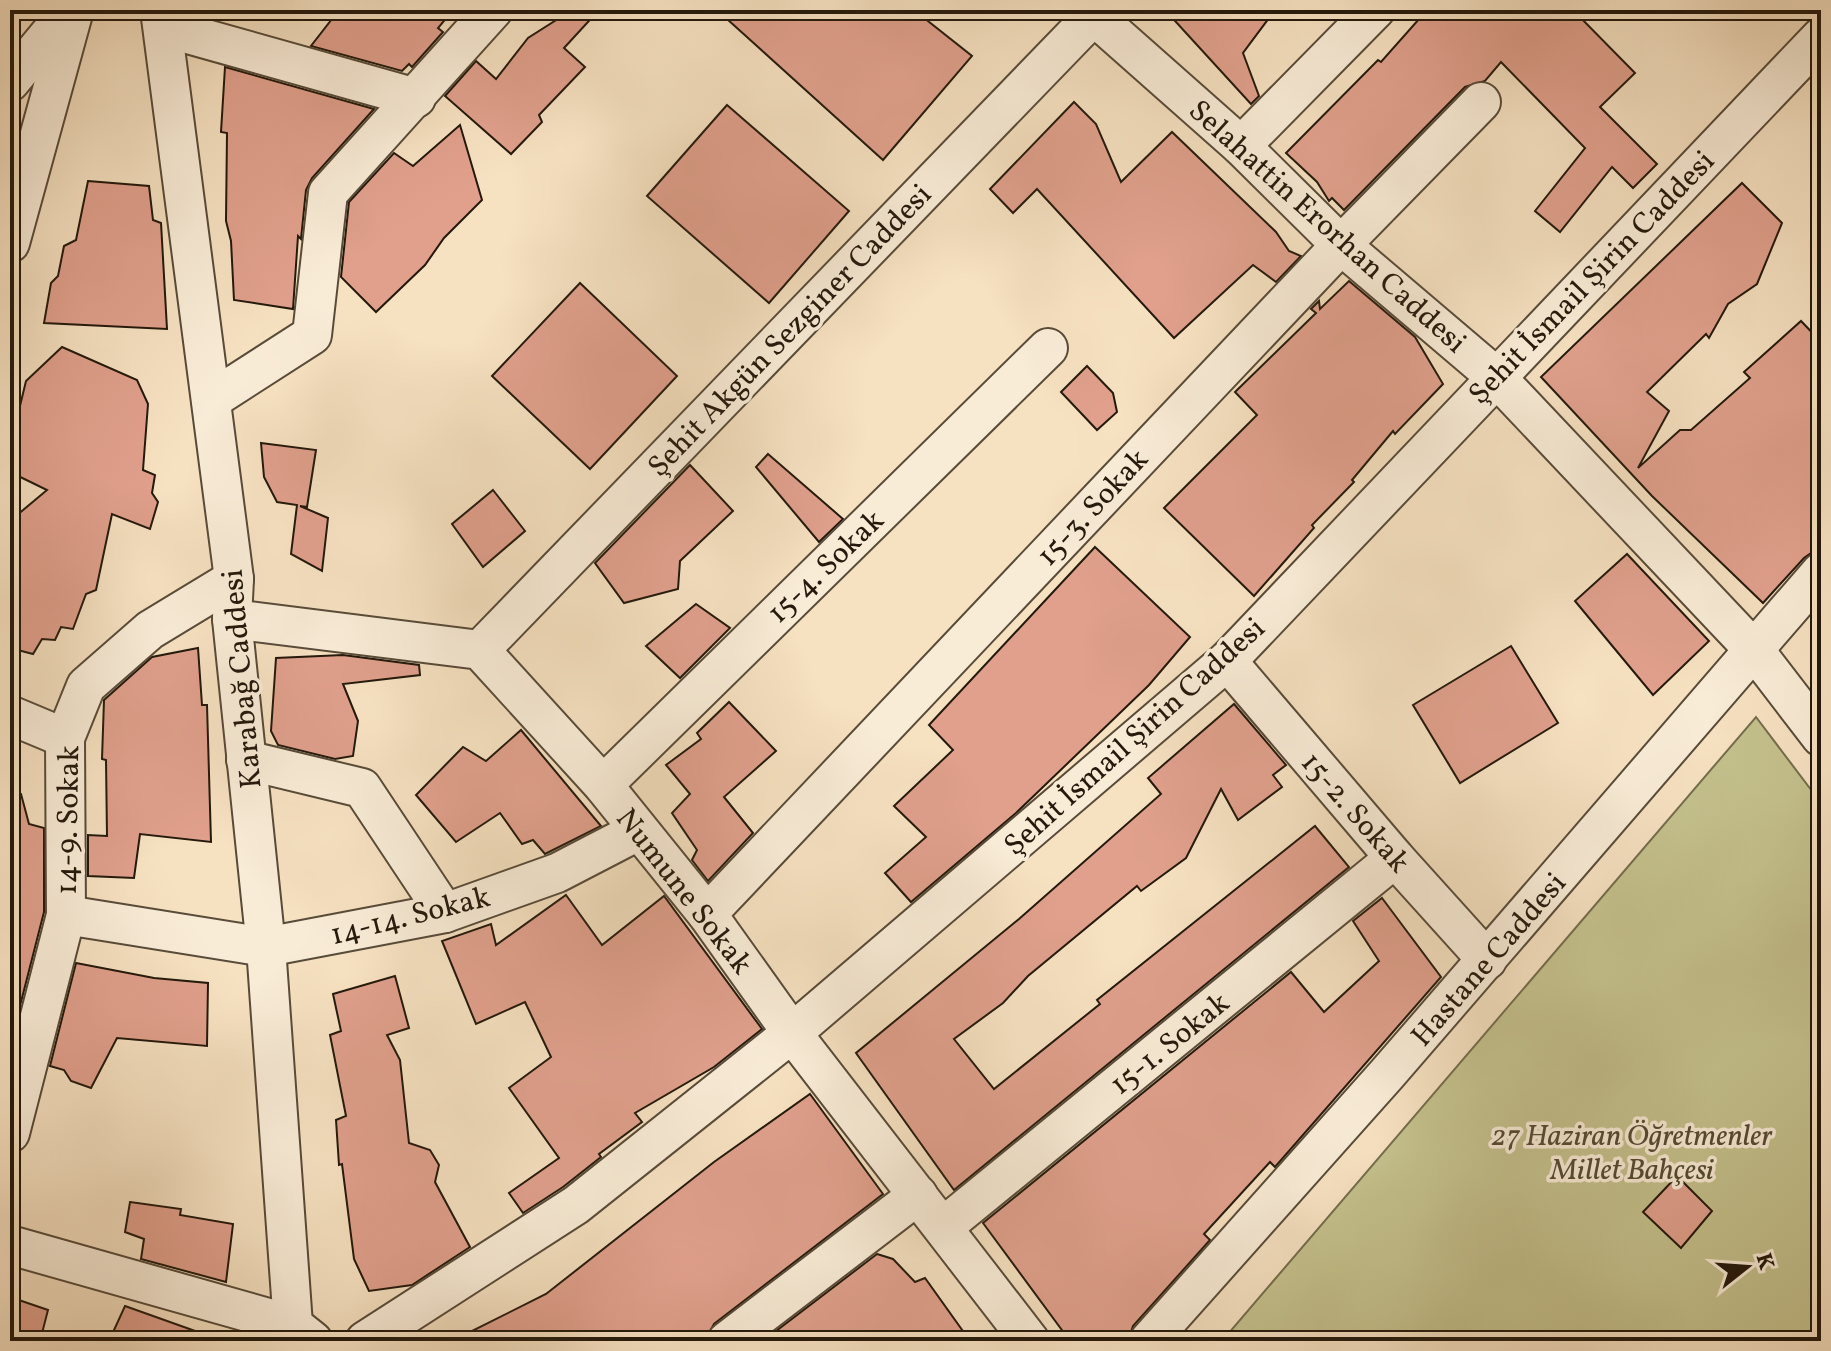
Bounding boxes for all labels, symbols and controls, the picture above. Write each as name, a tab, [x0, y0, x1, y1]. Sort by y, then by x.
street label: Selahattin Erorhan Caddesi	[1178, 91, 1475, 364]
street label: Şehit İsmail Şirin Caddesi	[1460, 142, 1725, 415]
street label: Şehit Akgün Sezginer Caddesi	[639, 175, 942, 487]
street label: 15-3. Sokak	[1028, 440, 1159, 576]
street label: 15-4. Sokak	[759, 501, 894, 634]
street label: Karabağ Caddesi	[212, 567, 273, 790]
street label: Şehit İsmail Şirin Caddesi	[995, 609, 1275, 866]
street label: 15-2. Sokak	[1290, 744, 1419, 883]
street label: 14-9. Sokak	[47, 745, 91, 895]
street label: Numune Sokak	[605, 800, 762, 984]
street label: Hastane Caddesi	[1402, 864, 1577, 1057]
street label: 14-14. Sokak	[326, 877, 495, 957]
street label: 15-1. Sokak	[1101, 983, 1239, 1106]
park label: 27 Haziran Öğretmenler Millet Bahçesi	[1492, 1116, 1773, 1192]
north arrow	[1707, 1227, 1787, 1307]
text: K	[1747, 1250, 1781, 1274]

